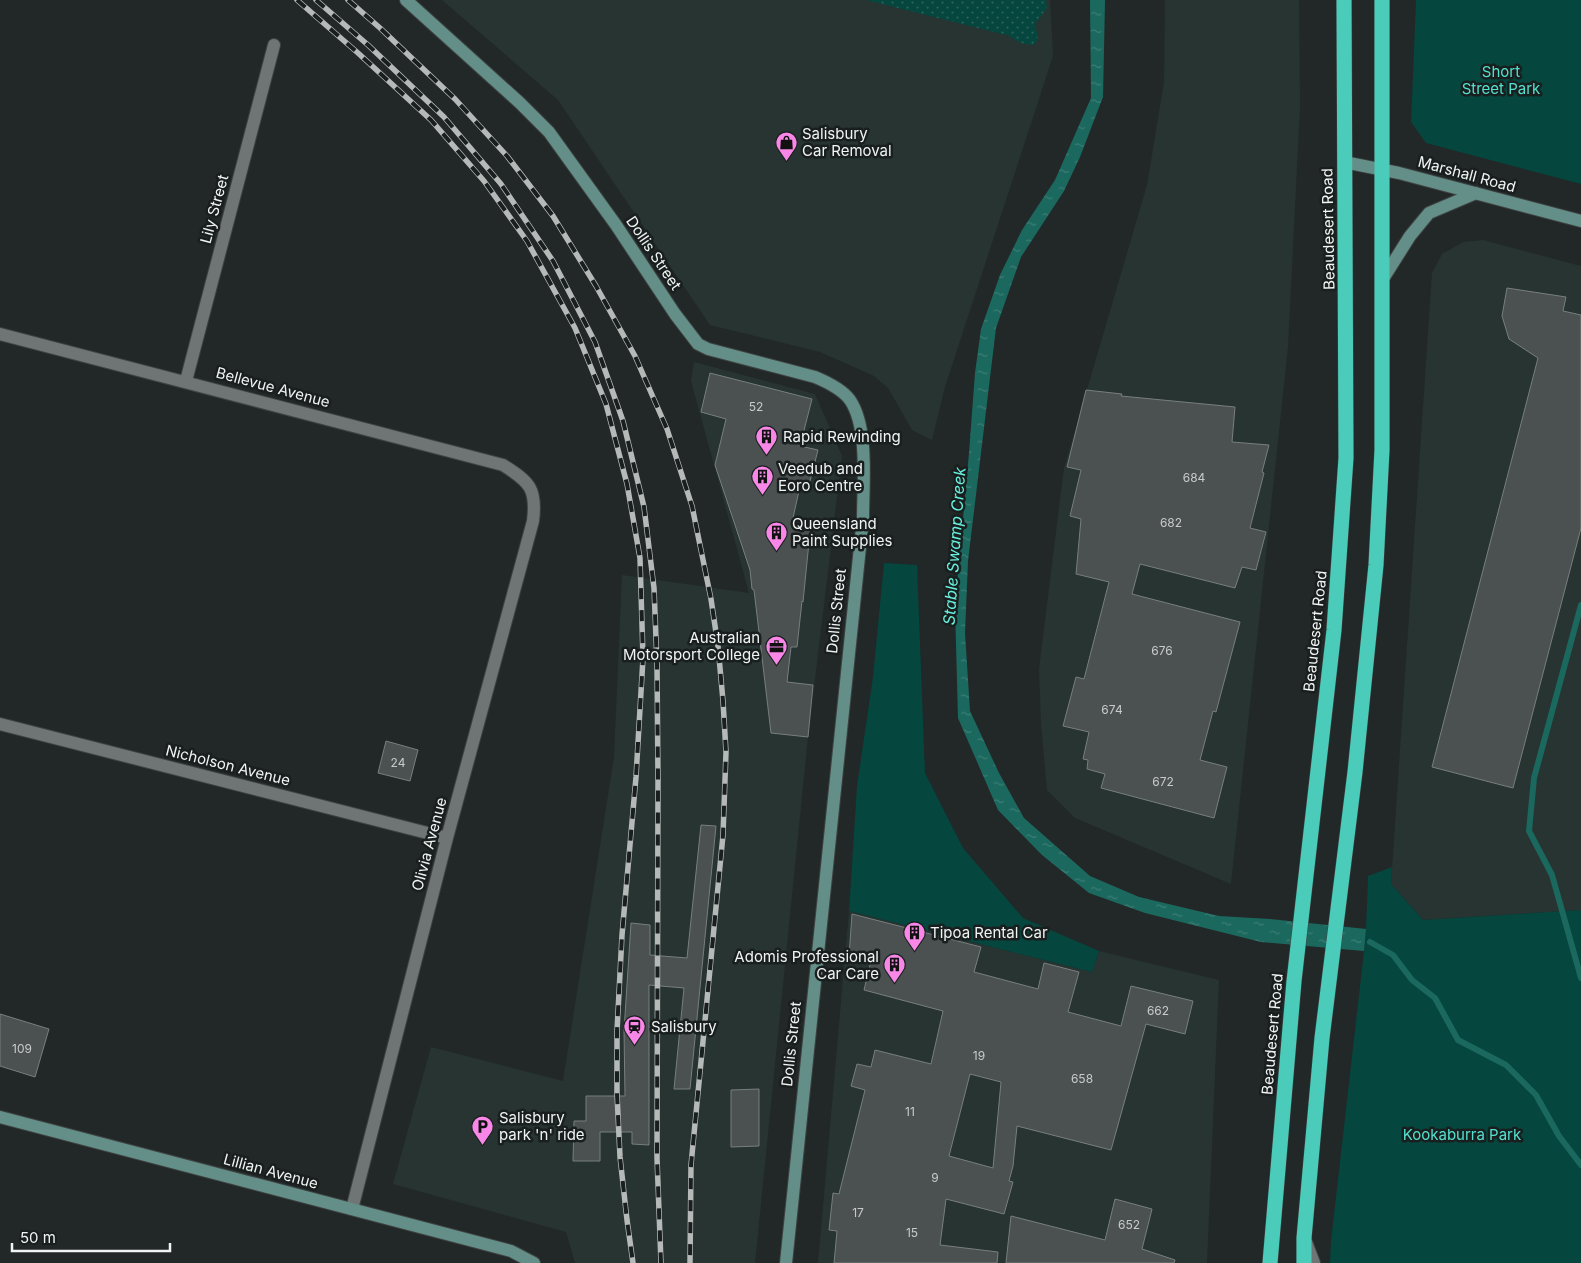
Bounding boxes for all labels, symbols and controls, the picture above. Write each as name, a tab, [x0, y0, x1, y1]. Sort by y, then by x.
park label: Short Street Park	[1462, 62, 1541, 98]
place label: Salisbury Car Removal	[802, 124, 892, 160]
shop icon: Salisbury Car Removal	[774, 130, 798, 161]
street label: Marshall Road	[1416, 152, 1518, 196]
street label: Beaudesert Road	[1317, 168, 1339, 290]
street label: Lily Street	[196, 172, 232, 246]
street label: Dollis Street	[622, 212, 686, 294]
street label: Bellevue Avenue	[214, 363, 332, 411]
house number: 52	[749, 399, 763, 414]
building icon: Rapid Rewinding	[755, 424, 779, 455]
place label: Rapid Rewinding	[783, 427, 901, 446]
place label: Veedub and Eoro Centre	[778, 459, 863, 495]
building icon: Veedub and Eoro Centre	[750, 465, 774, 496]
water label: Stable Swamp Creek	[938, 466, 970, 626]
house number: 684	[1183, 470, 1206, 485]
place label: Queensland Paint Supplies	[792, 514, 892, 550]
house number: 682	[1160, 515, 1182, 530]
building icon: Queensland Paint Supplies	[764, 520, 788, 551]
street label: Dollis Street	[822, 568, 850, 654]
street label: Beaudesert Road	[1299, 569, 1331, 693]
place label: Australian Motorsport College	[623, 628, 760, 664]
office icon: Australian Motorsport College	[764, 634, 788, 665]
house number: 676	[1151, 643, 1173, 658]
house number: 674	[1101, 702, 1123, 717]
street label: Nicholson Avenue	[164, 740, 292, 790]
house number: 24	[391, 755, 406, 770]
house number: 672	[1152, 774, 1174, 789]
street label: Olivia Avenue	[407, 795, 451, 893]
building icon: Tipoa Rental Car	[902, 920, 926, 951]
place label: Tipoa Rental Car	[930, 923, 1048, 942]
place label: Adomis Professional Car Care	[734, 947, 879, 983]
building icon: Adomis Professional Car Care	[883, 953, 907, 984]
street label: Beaudesert Road	[1257, 973, 1287, 1095]
street label: Dollis Street	[777, 1001, 805, 1087]
house number: 662	[1147, 1003, 1169, 1018]
station icon: Salisbury	[623, 1014, 647, 1045]
place label: Salisbury	[651, 1017, 717, 1036]
house number: 109	[12, 1041, 32, 1056]
house number: 19	[973, 1048, 985, 1063]
house number: 658	[1071, 1071, 1093, 1086]
house number: 11	[905, 1104, 915, 1119]
place label: Salisbury park 'n' ride	[499, 1108, 585, 1144]
parking icon: Salisbury park 'n' ride	[471, 1114, 495, 1145]
park label: Kookaburra Park	[1403, 1125, 1522, 1144]
street label: Lillian Avenue	[222, 1149, 320, 1193]
house number: 9	[931, 1170, 939, 1185]
house number: 17	[852, 1205, 864, 1220]
house number: 652	[1118, 1217, 1140, 1232]
scale bar	[12, 1220, 170, 1252]
house number: 15	[906, 1225, 918, 1240]
text: 50 m	[20, 1228, 56, 1247]

